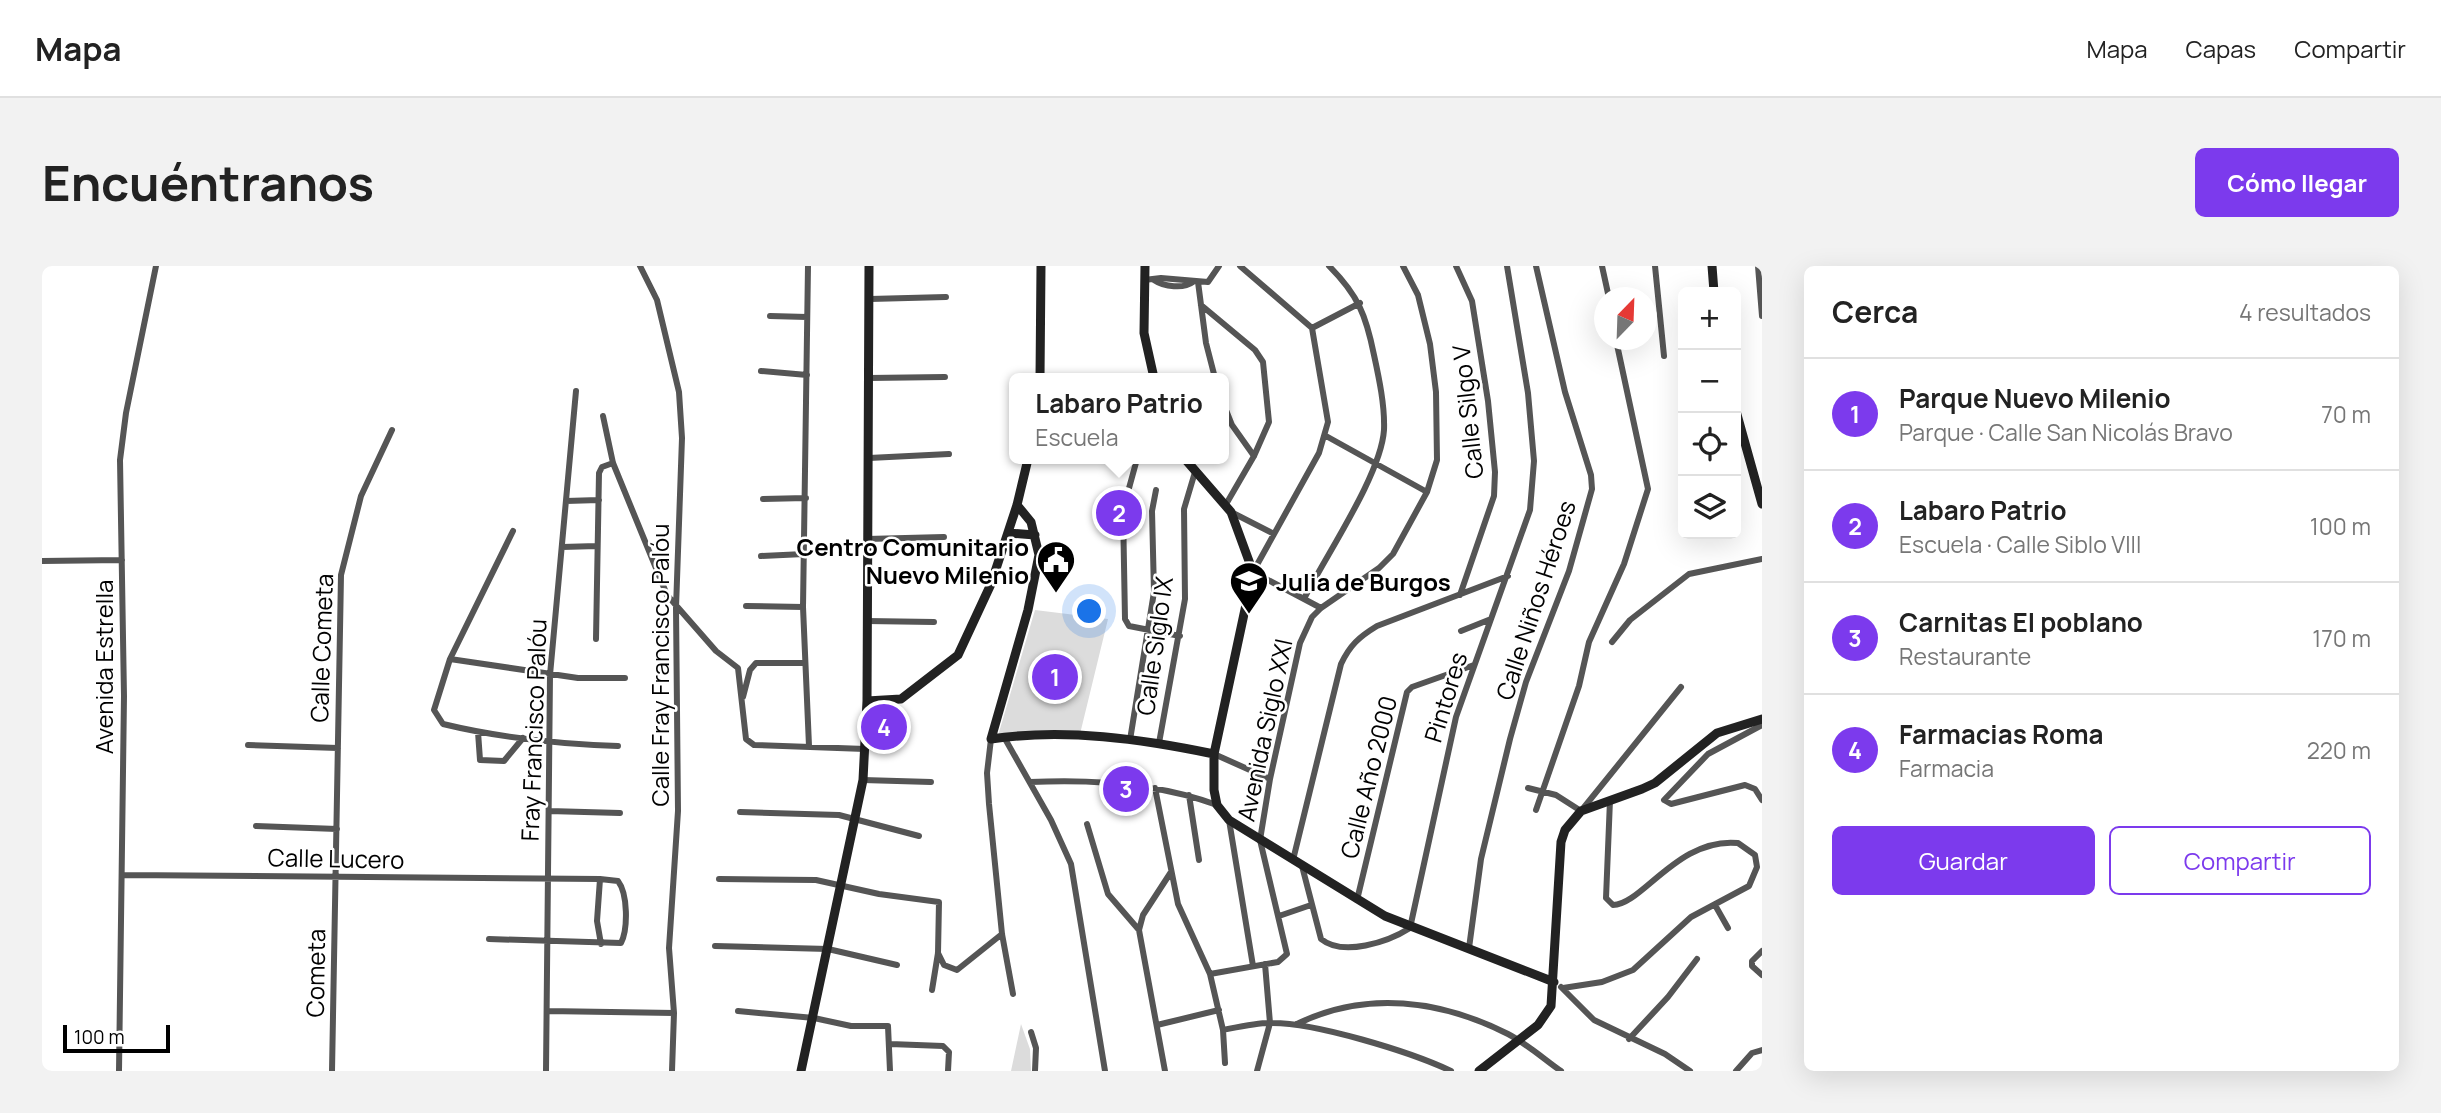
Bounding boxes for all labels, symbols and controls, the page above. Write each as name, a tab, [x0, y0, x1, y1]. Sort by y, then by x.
text: Mapa	[35, 26, 122, 71]
text: Mapa	[2087, 32, 2148, 65]
text: Capas	[2186, 32, 2256, 65]
text: Compartir	[2294, 32, 2406, 65]
button: Cómo llegar	[2195, 148, 2399, 217]
text: Encuéntranos	[42, 149, 374, 216]
north arrow	[1594, 287, 1657, 350]
map controls	[1678, 287, 1741, 539]
button: +	[1678, 287, 1741, 350]
text: Cerca	[1832, 291, 1918, 332]
text: 4 resultados	[2239, 296, 2371, 328]
street label: Calle Silgo V	[1444, 343, 1490, 480]
button: −	[1678, 350, 1741, 413]
popup	[1009, 373, 1229, 464]
text: Parque Nuevo Milenio	[1899, 380, 2171, 416]
text: Labaro Patrio	[1035, 385, 1203, 421]
text: 1	[1850, 398, 1860, 430]
text: 70 m	[2321, 398, 2371, 430]
button: locate	[1678, 413, 1741, 476]
text: Parque · Calle San Nicolás Bravo	[1899, 416, 2233, 448]
text: Escuela	[1035, 421, 1118, 453]
button: layers	[1678, 476, 1741, 539]
pin: 2	[1096, 487, 1142, 539]
text: Labaro Patrio	[1899, 492, 2066, 528]
street label: Calle Niños Héroes	[1487, 496, 1583, 704]
text: 2	[1848, 510, 1862, 542]
text: 100 m	[2310, 510, 2371, 542]
street label: Calle Fray Francisco Palóu	[643, 523, 676, 807]
text: Escuela · Calle Siblo VIII	[1899, 528, 2141, 560]
place label: Centro Comunitario Nuevo Milenio	[797, 530, 1029, 591]
public building icon: Centro Comunitario Nuevo Milenio	[1035, 539, 1077, 594]
school or university icon: Julia de Burgos	[1228, 560, 1270, 615]
place label: Julia de Burgos	[1276, 565, 1451, 598]
street label: Calle Cometa	[302, 573, 340, 723]
street label: Calle Siglo IX	[1128, 574, 1180, 718]
street label: Avenida Estrella	[87, 580, 120, 754]
your location	[1072, 594, 1106, 628]
text: Carnitas El poblano	[1899, 604, 2143, 640]
street label: Fray Francisco Palóu	[513, 618, 553, 842]
text: 3	[1848, 622, 1862, 654]
text: 170 m	[2312, 622, 2371, 654]
street label: Avenida Siglo XXI	[1229, 636, 1299, 824]
text: Restaurante	[1899, 640, 2031, 672]
street label: Pintores	[1416, 648, 1474, 746]
pin: 1	[1032, 651, 1078, 703]
street label: Calle Año 2000	[1332, 692, 1404, 862]
pin: 4	[861, 701, 907, 753]
text: Farmacias Roma	[1899, 716, 2104, 752]
text: 4	[1848, 734, 1862, 766]
text: 220 m	[2307, 734, 2371, 766]
text: Farmacia	[1899, 752, 1994, 784]
pin: 3	[1103, 763, 1149, 815]
button: Guardar	[1832, 826, 2095, 895]
button: Compartir	[2109, 826, 2371, 895]
street label: Calle Lucero	[267, 840, 405, 876]
street label: Cometa	[298, 928, 332, 1018]
scale bar	[63, 1022, 170, 1054]
text: 100 m	[74, 1024, 125, 1050]

